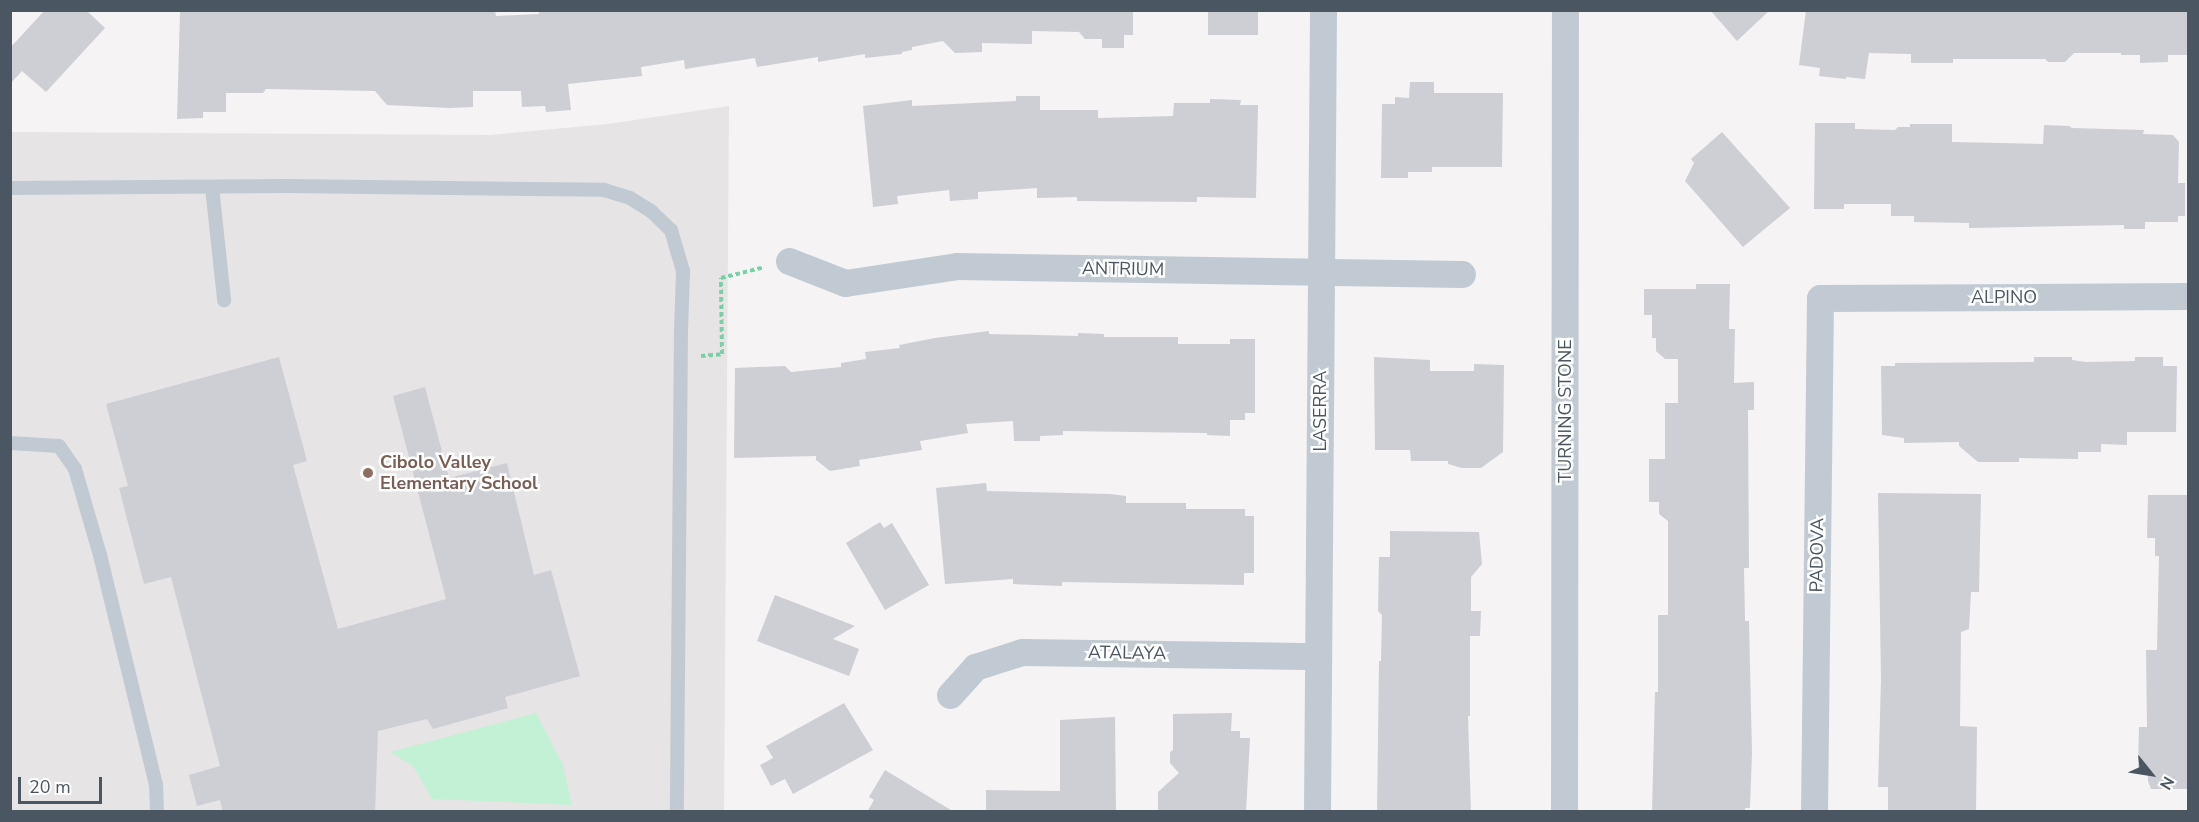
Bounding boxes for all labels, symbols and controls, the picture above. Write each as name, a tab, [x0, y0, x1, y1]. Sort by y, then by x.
street label: ANTRIUM	[1082, 257, 1164, 281]
street label: ALPINO	[1971, 286, 2037, 308]
street label: TURNING STONE	[1554, 339, 1576, 483]
street label: LASERRA	[1309, 371, 1331, 451]
place label: Cibolo Valley Elementary School	[380, 452, 538, 494]
marker: Cibolo Valley Elementary School	[361, 466, 375, 480]
street label: PADOVA	[1806, 517, 1828, 593]
street label: ATALAYA	[1088, 642, 1166, 664]
north arrow	[2121, 744, 2181, 804]
scale bar	[21, 765, 105, 803]
text: N	[2154, 772, 2179, 794]
text: 20 m	[29, 775, 71, 799]

